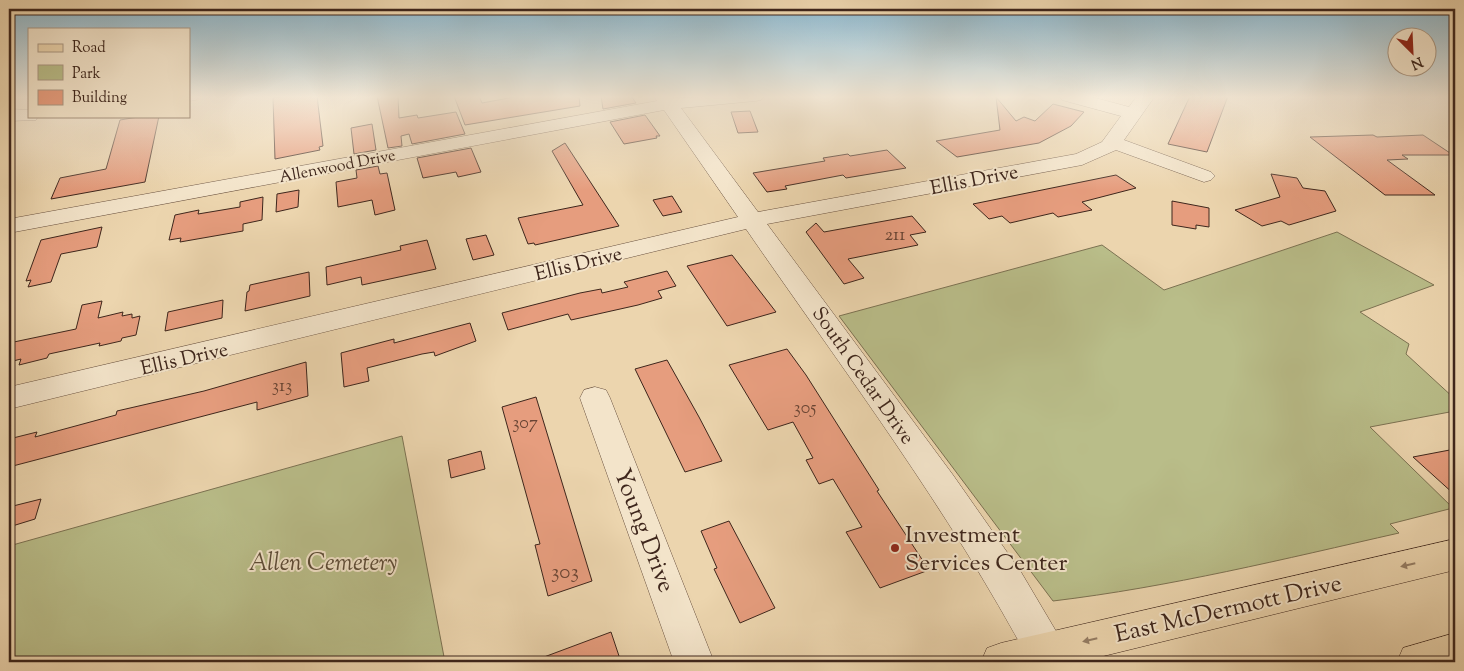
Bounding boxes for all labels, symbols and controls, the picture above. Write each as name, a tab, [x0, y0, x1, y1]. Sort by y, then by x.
legend	[28, 28, 190, 118]
north arrow	[1386, 28, 1436, 78]
text: Road	[72, 38, 106, 59]
text: N	[1407, 51, 1426, 73]
text: Park	[72, 64, 101, 85]
text: Building	[72, 88, 127, 109]
street label: Allenwood Drive	[277, 145, 398, 190]
street label: Ellis Drive	[928, 159, 1021, 204]
house number: 211	[885, 223, 905, 249]
street label: Ellis Drive	[532, 241, 625, 290]
street label: South Cedar Drive	[804, 302, 920, 451]
street label: Ellis Drive	[138, 336, 231, 385]
house number: 313	[272, 374, 292, 400]
house number: 305	[794, 396, 816, 422]
house number: 307	[512, 411, 538, 437]
street label: Young Drive	[604, 464, 682, 598]
place label: Investment Services Center	[905, 519, 1068, 581]
marker: Investment Services Center	[889, 542, 901, 554]
park label: Allen Cemetery	[249, 547, 397, 581]
house number: 303	[551, 558, 579, 588]
one-way arrow	[1400, 561, 1415, 569]
street label: East McDermott Drive	[1112, 567, 1345, 653]
one-way arrow	[1082, 636, 1097, 644]

